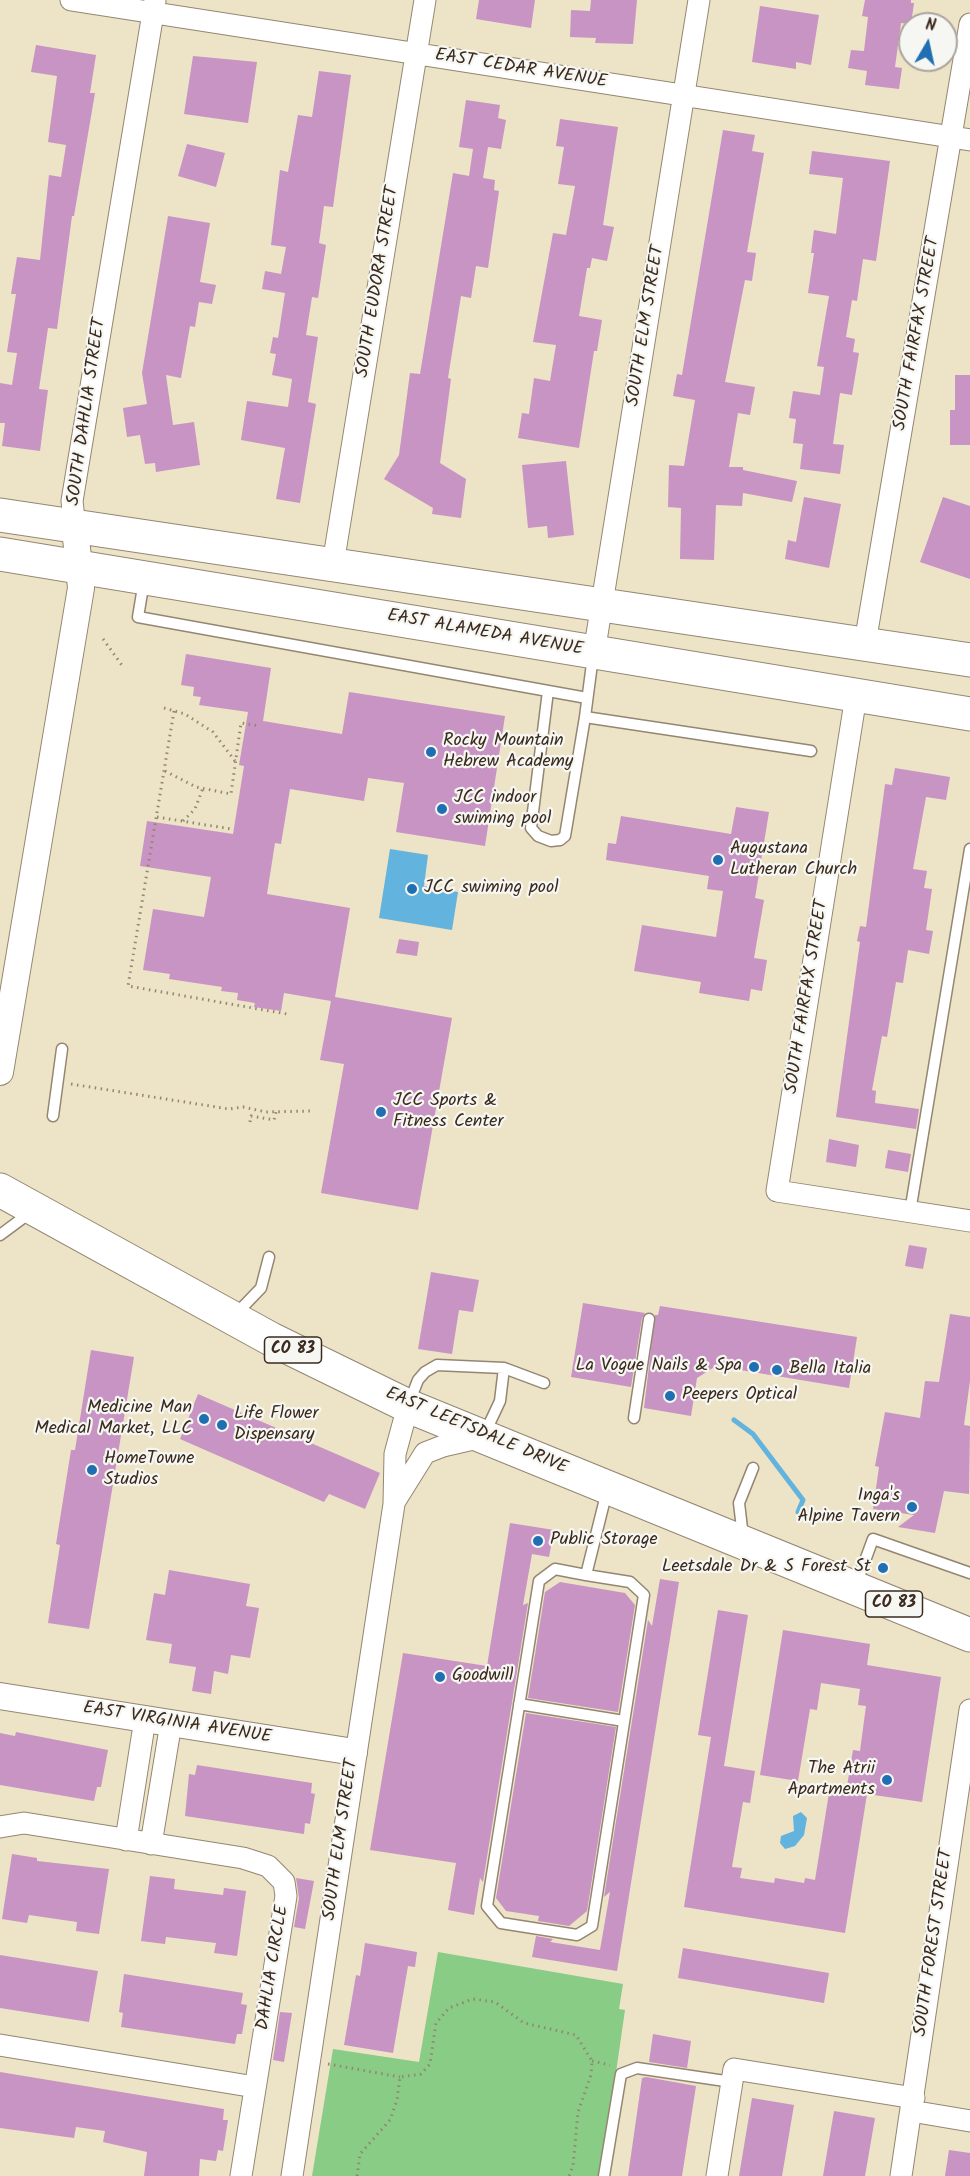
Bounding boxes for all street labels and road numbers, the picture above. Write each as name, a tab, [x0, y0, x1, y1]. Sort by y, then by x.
street label: EAST CEDAR AVENUE	[433, 46, 609, 94]
street label: SOUTH EUDORA STREET	[353, 185, 405, 379]
street label: SOUTH FAIRFAX STREET	[890, 236, 946, 432]
street label: SOUTH ELM STREET	[624, 244, 670, 408]
street label: SOUTH DAHLIA STREET	[64, 317, 112, 507]
street label: EAST ALAMEDA AVENUE	[385, 606, 585, 662]
street label: SOUTH FAIRFAX STREET	[782, 899, 834, 1095]
road number: CO 83	[264, 1337, 322, 1363]
street label: EAST LEETSDALE DRIVE	[382, 1384, 570, 1480]
road number: CO 83	[866, 1591, 922, 1617]
street label: EAST VIRGINIA AVENUE	[81, 1698, 273, 1750]
street label: SOUTH ELM STREET	[320, 1758, 364, 1922]
street label: SOUTH FOREST STREET	[911, 1848, 959, 2038]
street label: DAHLIA CIRCLE	[253, 1904, 295, 2032]

